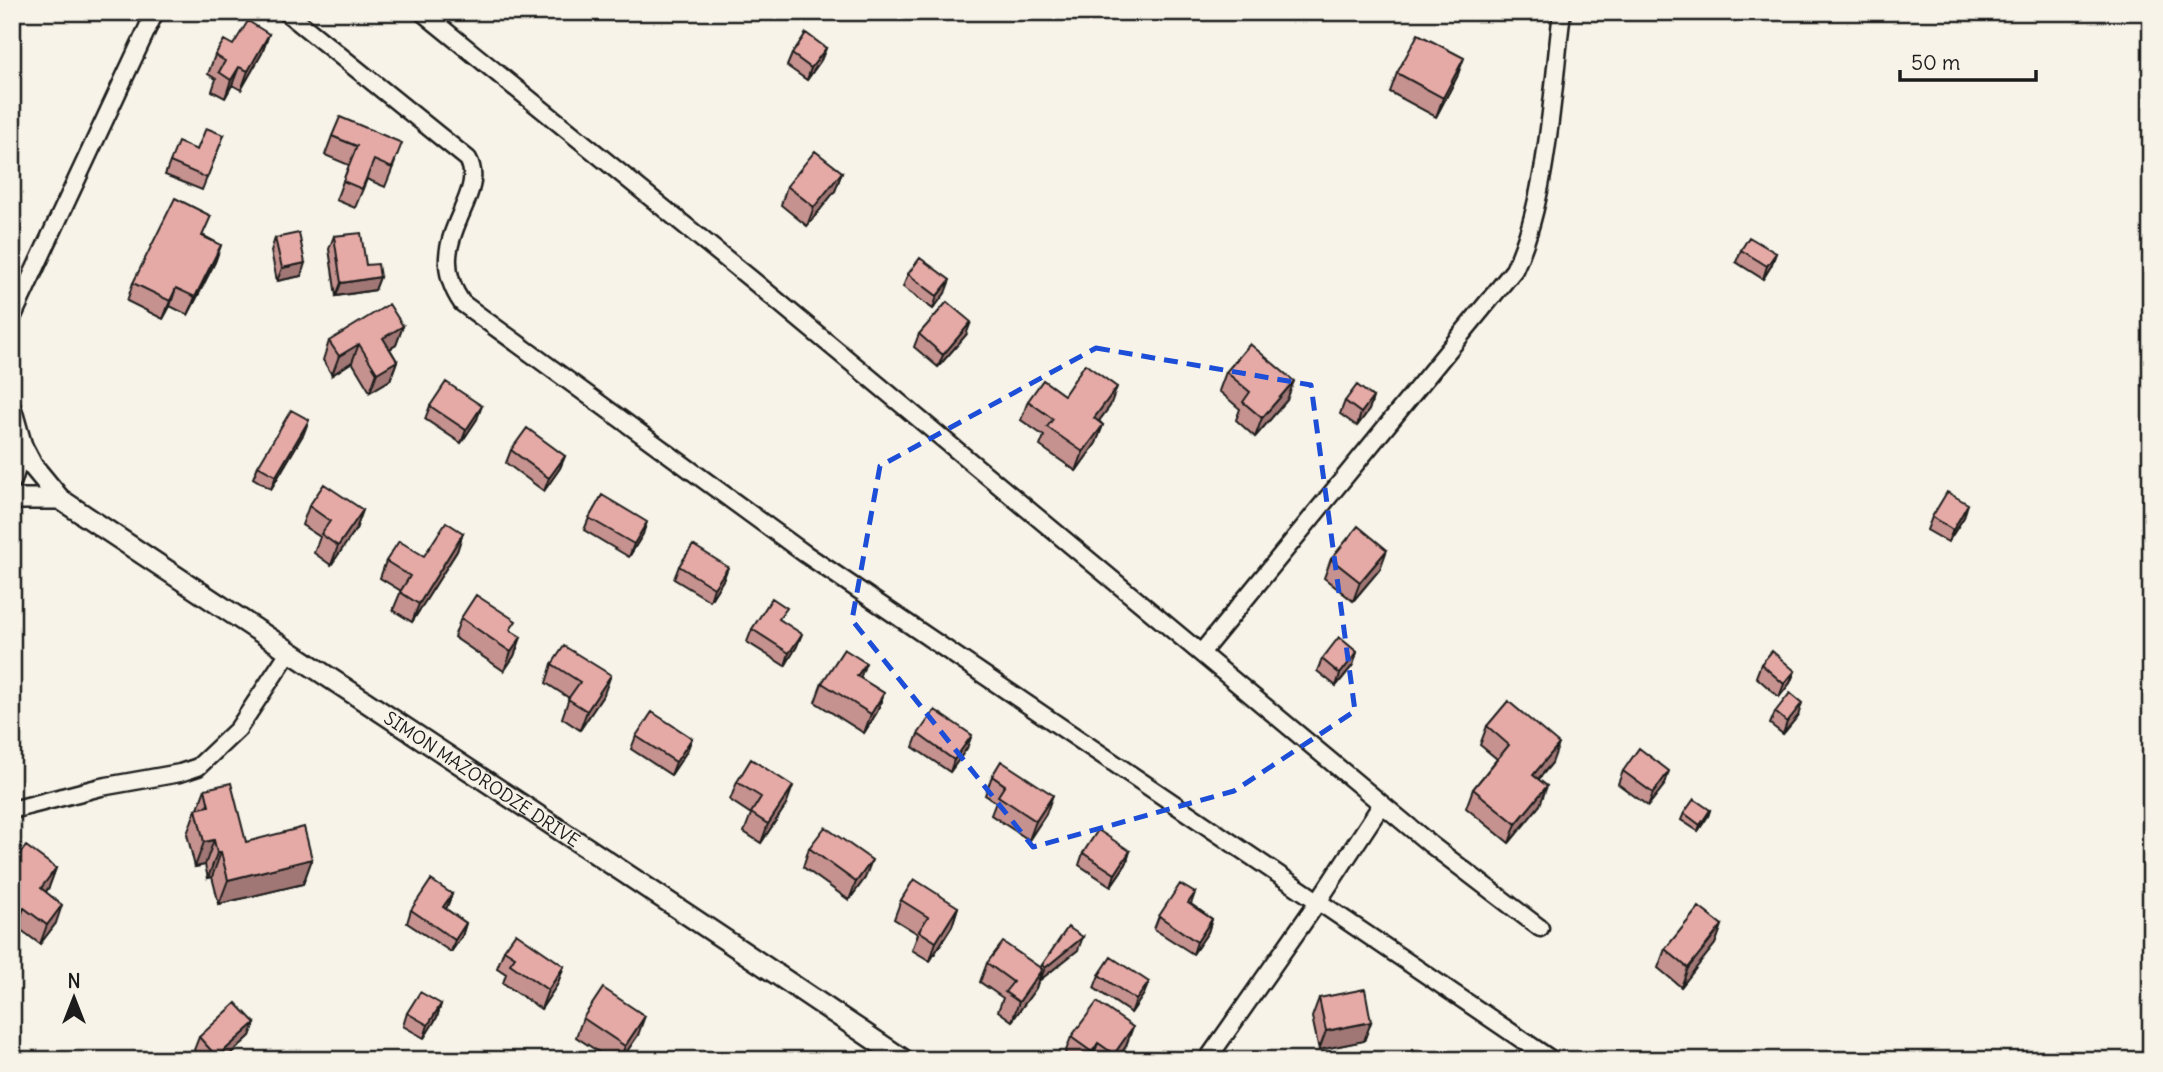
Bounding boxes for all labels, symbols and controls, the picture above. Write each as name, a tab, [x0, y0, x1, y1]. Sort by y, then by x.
scale bar	[1900, 38, 2037, 82]
text: 50 m	[1911, 49, 1960, 76]
street label: SIMON MAZORODZE DRIVE	[380, 706, 585, 852]
north arrow	[38, 964, 108, 1034]
text: N	[67, 969, 81, 993]

